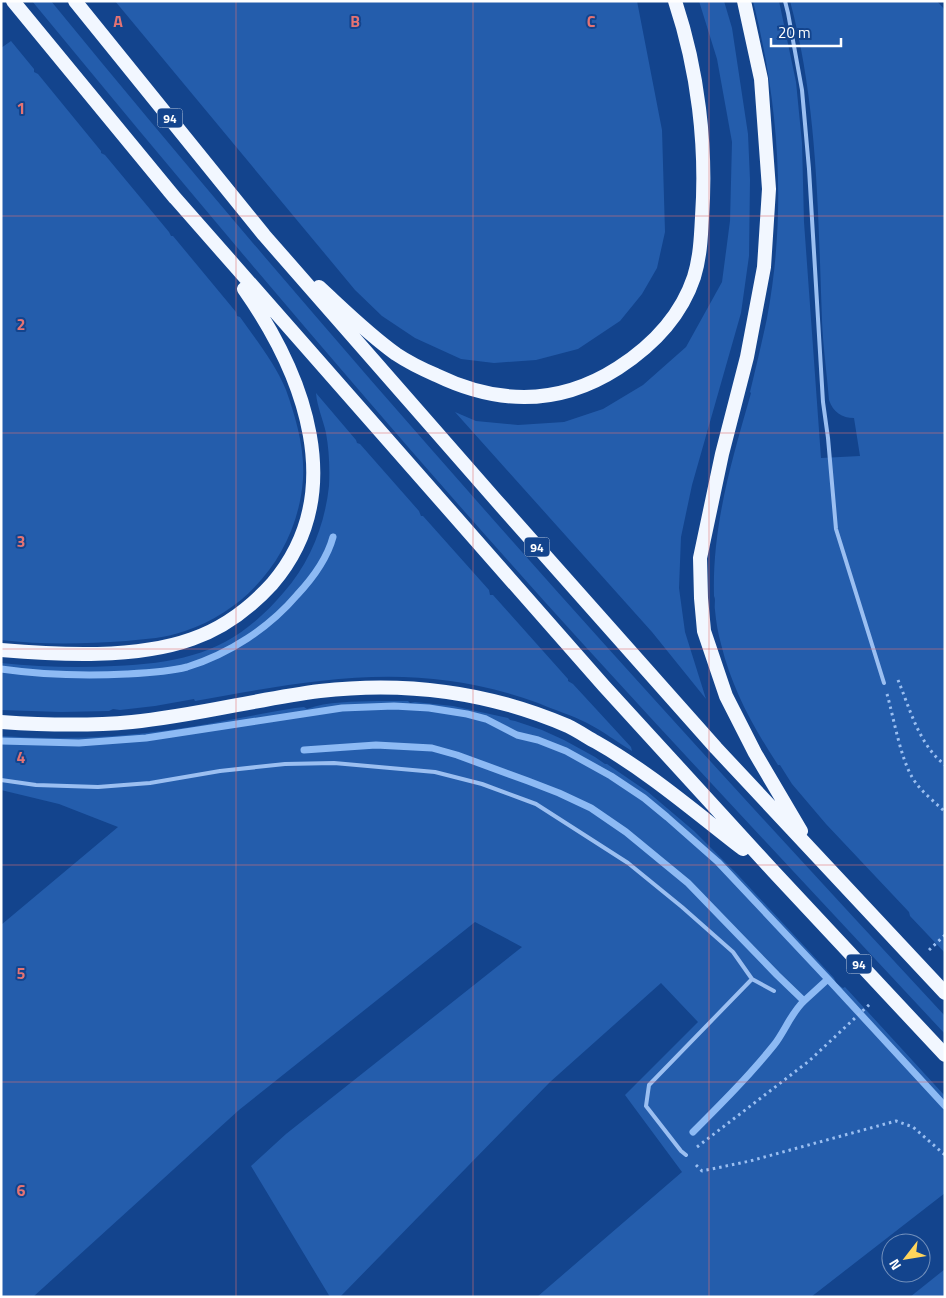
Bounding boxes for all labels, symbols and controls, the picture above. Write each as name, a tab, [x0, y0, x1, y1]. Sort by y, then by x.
text: A	[113, 9, 123, 33]
text: B	[350, 9, 360, 33]
text: C	[587, 9, 596, 33]
scale bar	[771, 15, 841, 47]
text: 20 m	[778, 21, 811, 44]
text: 1	[17, 96, 25, 120]
road number: 94	[158, 109, 182, 128]
text: 2	[17, 312, 25, 336]
text: 3	[17, 529, 25, 553]
road number: 94	[524, 538, 550, 556]
text: 4	[17, 745, 26, 769]
road number: 94	[846, 954, 872, 974]
text: 5	[17, 961, 26, 985]
text: 6	[17, 1178, 26, 1202]
north arrow	[881, 1233, 931, 1283]
text: N	[883, 1255, 906, 1275]

